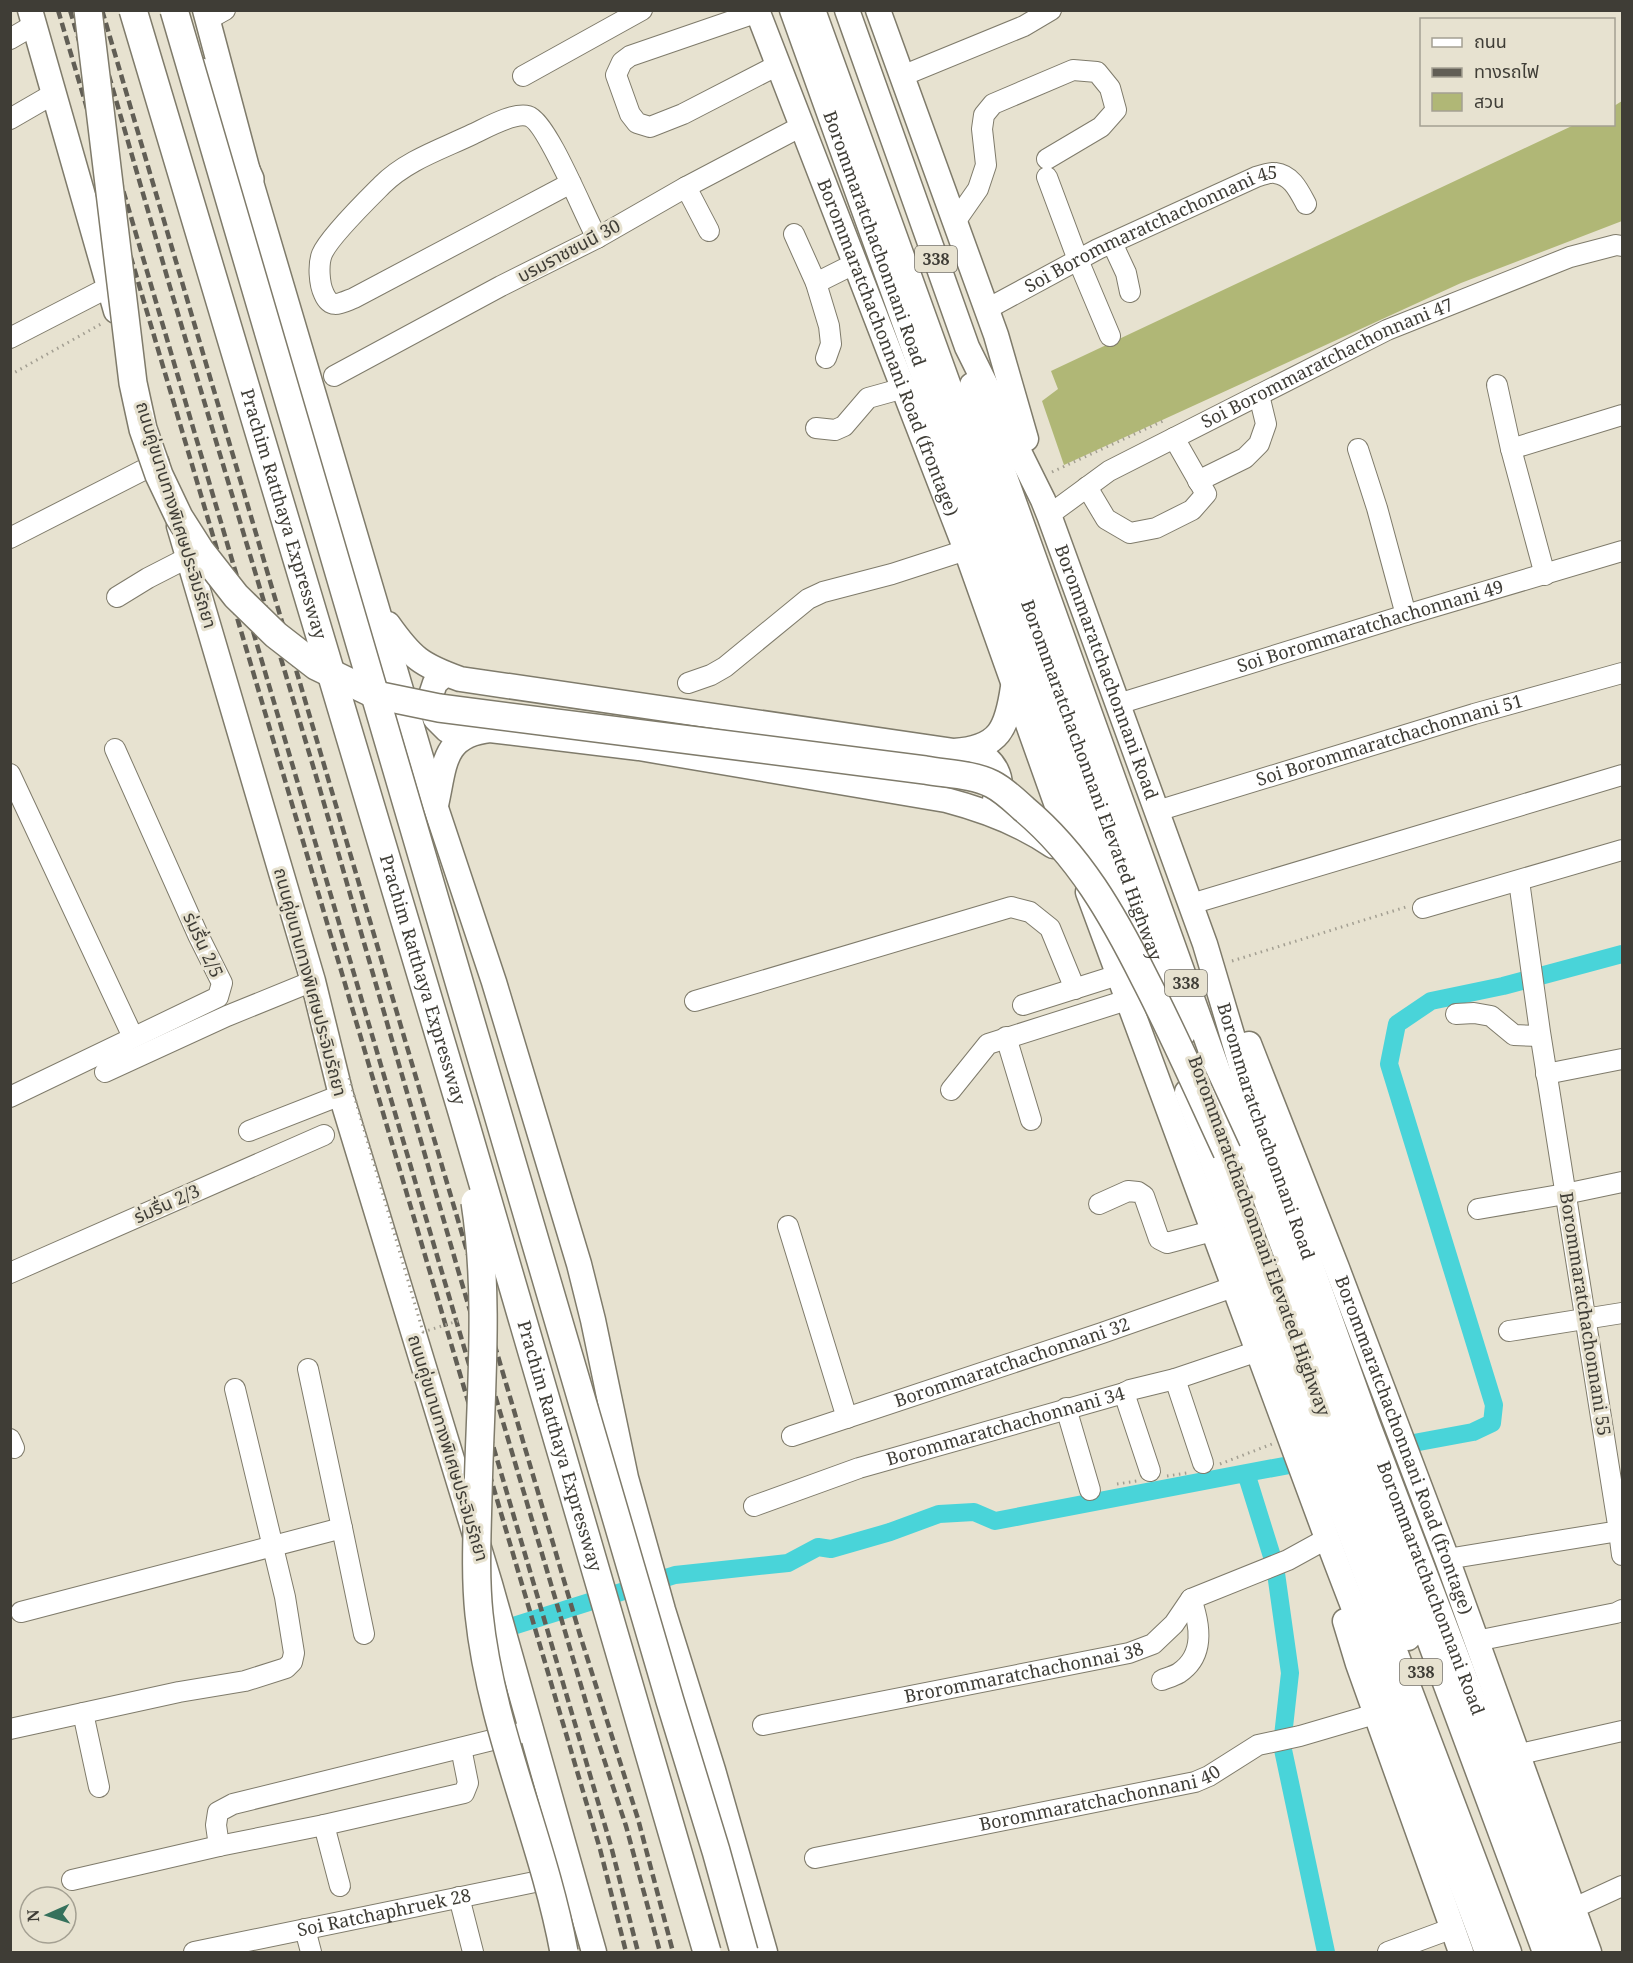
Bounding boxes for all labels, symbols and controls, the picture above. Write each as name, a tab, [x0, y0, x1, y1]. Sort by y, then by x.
legend	[1420, 18, 1615, 126]
text: ถนน	[1474, 29, 1507, 53]
text: ทางรถไฟ	[1474, 59, 1539, 83]
text: สวน	[1474, 89, 1504, 113]
street label: Borommaratchachonnani Road	[818, 107, 932, 369]
street label: Soi Borommaratchachonnani 45	[1020, 160, 1278, 298]
street label: Borommaratchachonnani Road (frontage)	[812, 175, 965, 519]
street label: บรมราชชนนี 30	[513, 213, 624, 287]
road number: 338	[915, 246, 957, 272]
street label: Soi Borommaratchachonnani 47	[1197, 292, 1457, 433]
street label: Prachim Ratthaya Expressway	[236, 386, 333, 643]
street label: ถนนคู่ขนานทางพิเศษประจิมรัถยา	[130, 399, 223, 631]
street label: Borommaratchachonnani Road	[1050, 541, 1164, 803]
street label: Soi Borommaratchachonnani 49	[1234, 574, 1506, 677]
street label: Borommaratchachonnani Elevated Highway	[1016, 596, 1169, 964]
street label: Soi Borommaratchachonnani 51	[1253, 688, 1525, 791]
street label: Prachim Ratthaya Expressway	[375, 851, 472, 1108]
street label: ถนนคู่ขนานทางพิเศษประจิมรัถยา	[268, 865, 353, 1099]
street label: ร่มรื่น 2/5	[178, 908, 230, 981]
road number: 338	[1165, 970, 1207, 996]
street label: Borommaratchachonnani Road	[1212, 1000, 1321, 1263]
street label: Borommaratchachonnani Elevated Highway	[1183, 1052, 1337, 1420]
street label: ร่มรื่น 2/3	[130, 1178, 203, 1228]
street label: Borommaratchachonnani 55	[1555, 1190, 1617, 1437]
street label: Borommaratchachonnani Road (frontage)	[1328, 1274, 1478, 1618]
street label: Borommaratchachonnani 32	[891, 1311, 1133, 1412]
street label: Prachim Ratthaya Expressway	[512, 1317, 609, 1575]
street label: ถนนคู่ขนานทางพิเศษประจิมรัถยา	[402, 1332, 495, 1564]
street label: Borommaratchachonnani 34	[883, 1380, 1127, 1471]
street label: Borommaratchachonnani Road	[1373, 1459, 1489, 1719]
street label: Brorommaratchachonnai 38	[902, 1636, 1147, 1708]
road number: 338	[1400, 1659, 1442, 1685]
street label: Borommaratchachonnani 40	[977, 1759, 1225, 1836]
street label: Soi Ratchaphruek 28	[295, 1882, 473, 1942]
north arrow	[18, 1885, 78, 1945]
text: N	[22, 1909, 44, 1923]

